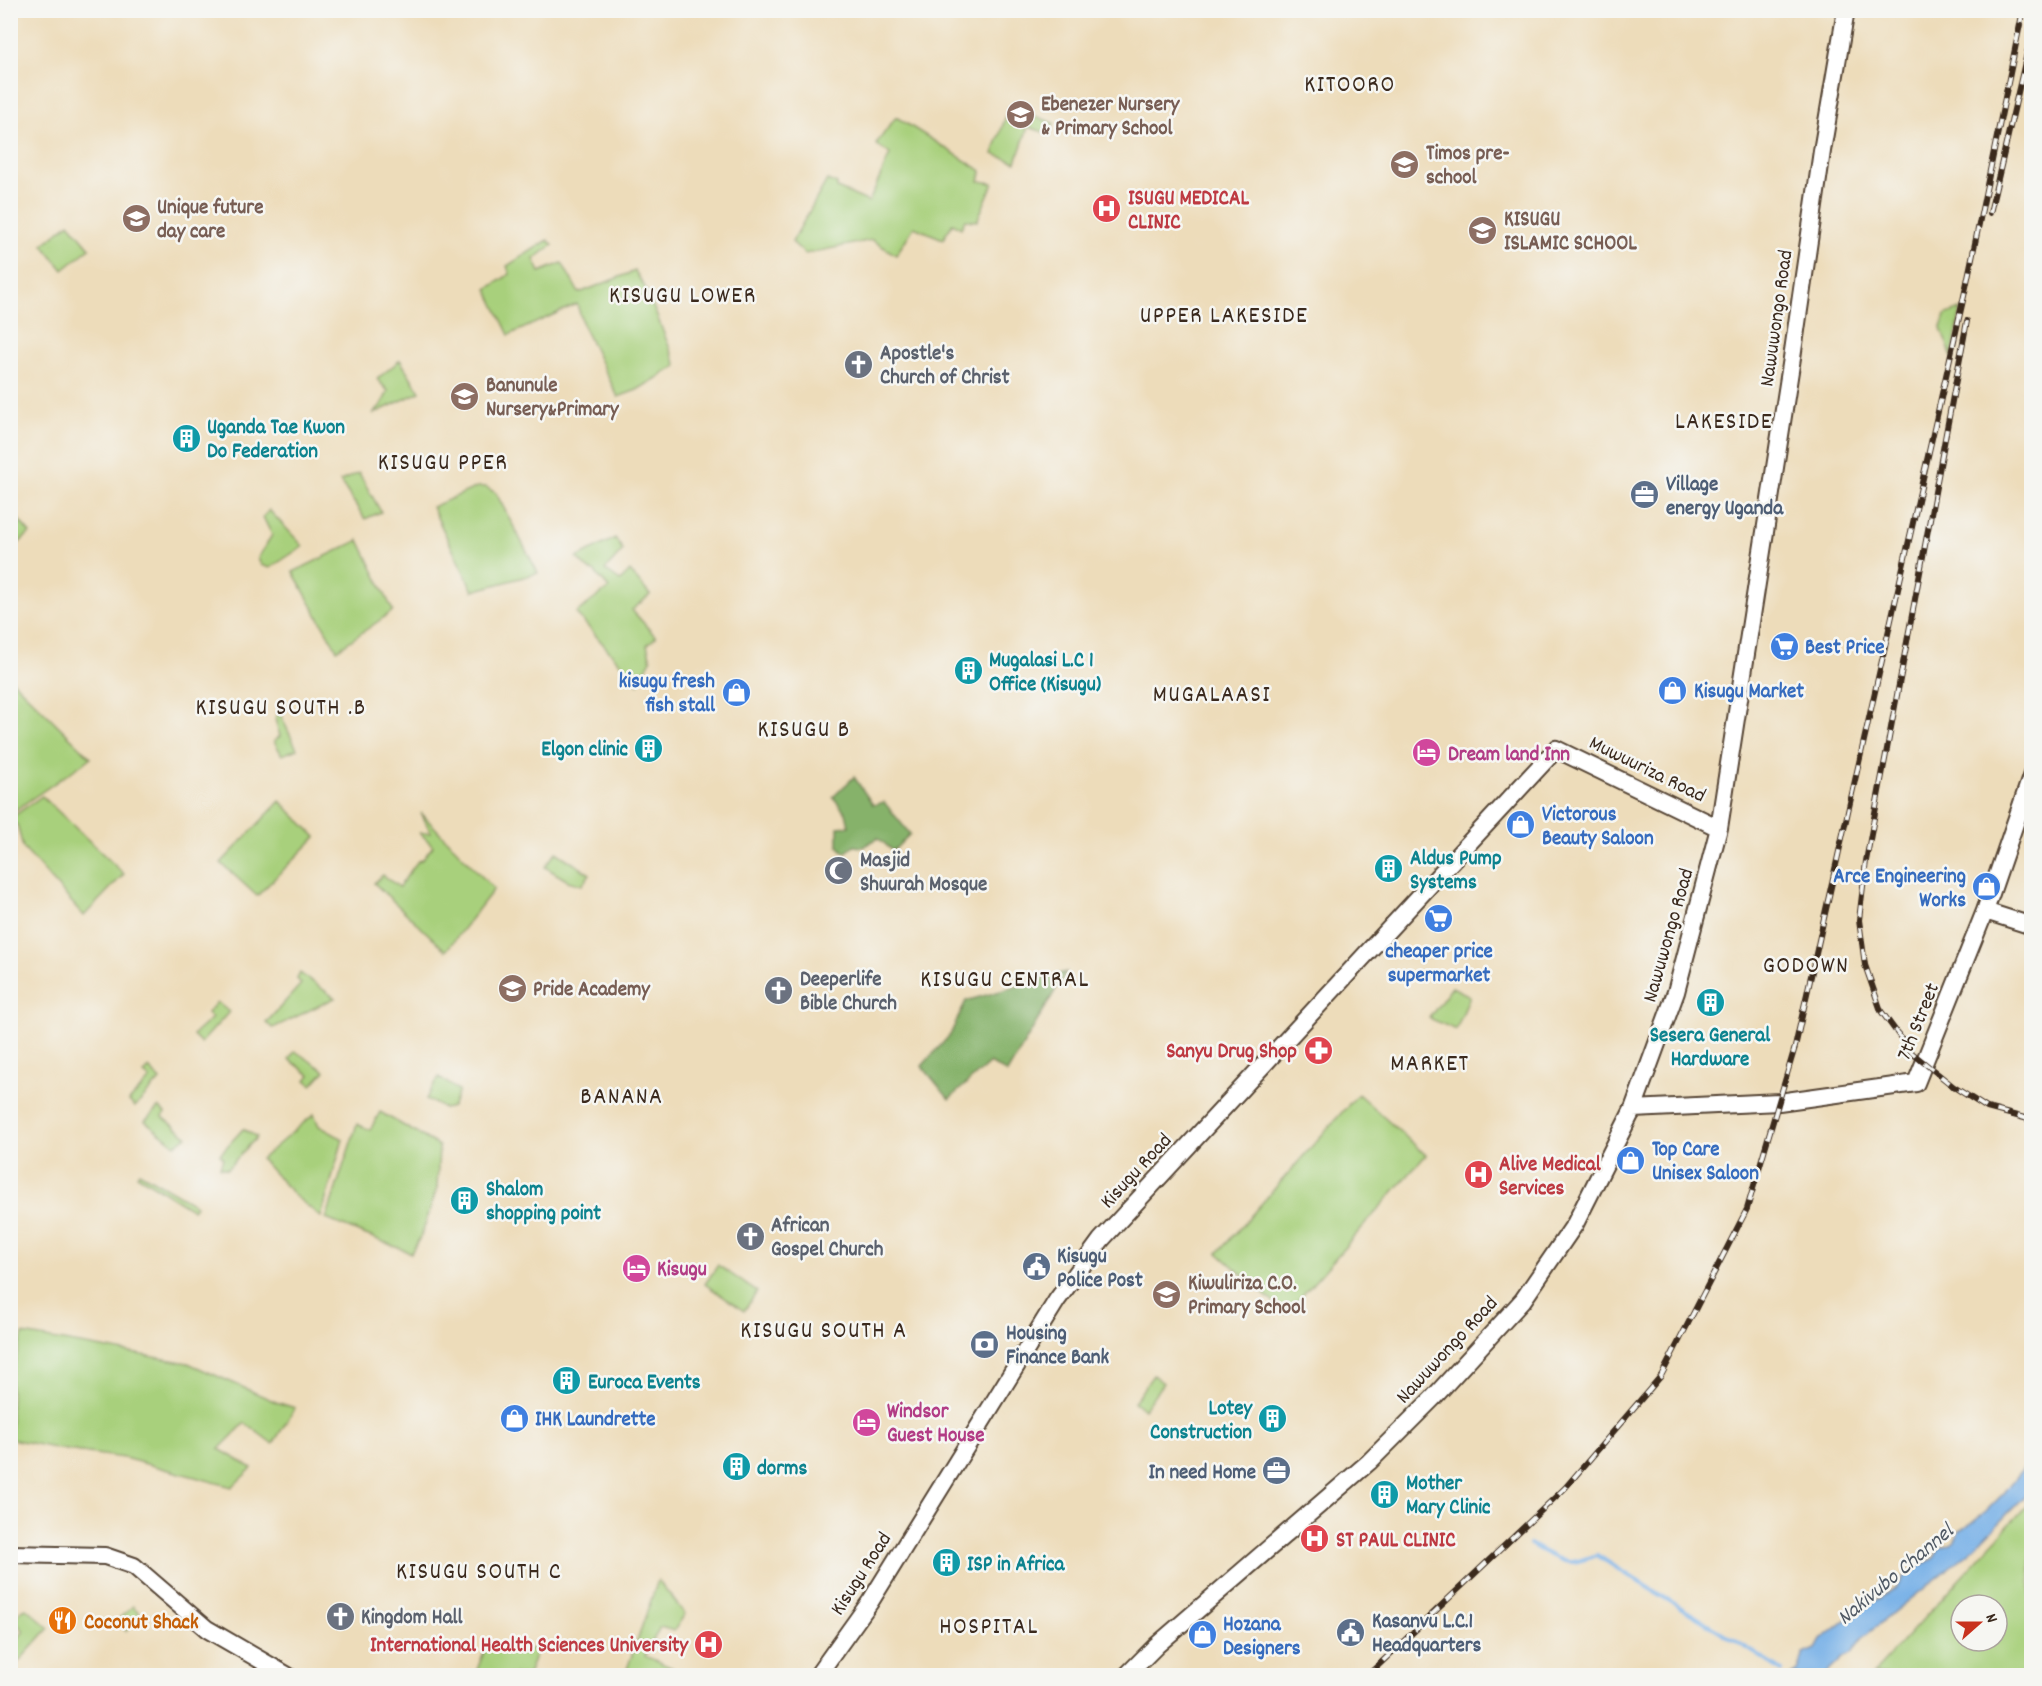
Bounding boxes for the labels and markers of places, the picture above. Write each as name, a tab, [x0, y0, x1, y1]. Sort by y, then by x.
place label: Ebenezer Nursery & Primary School	[1041, 91, 1181, 145]
school or university icon: Ebenezer Nursery & Primary School	[1004, 99, 1036, 131]
place label: Timos pre- school	[1426, 140, 1510, 194]
school or university icon: Timos pre- school	[1389, 148, 1421, 180]
place label: ISUGU MEDICAL CLINIC	[1128, 185, 1249, 239]
hospital icon: ISUGU MEDICAL CLINIC	[1091, 193, 1123, 225]
place label: Unique future day care	[157, 194, 263, 248]
school or university icon: Unique future day care	[120, 202, 152, 234]
place label: KISUGU ISLAMIC SCHOOL	[1504, 206, 1637, 260]
school or university icon: KISUGU ISLAMIC SCHOOL	[1467, 214, 1499, 246]
place label: Apostle's Church of Christ	[880, 340, 1010, 394]
church icon: Apostle's Church of Christ	[843, 348, 875, 380]
place label: Banunule Nursery&Primary	[486, 372, 620, 426]
school or university icon: Banunule Nursery&Primary	[449, 380, 481, 412]
place label: Uganda Tae Kwon Do Federation	[207, 414, 345, 468]
building icon: Uganda Tae Kwon Do Federation	[170, 422, 202, 454]
place label: Village energy Uganda	[1666, 471, 1784, 525]
office icon: Village energy Uganda	[1629, 479, 1661, 511]
supermarket icon: Best Price	[1768, 630, 1800, 662]
place label: Best Price	[1805, 634, 1884, 664]
place label: Mugalasi L.C 1 Office (Kisugu)	[989, 647, 1101, 701]
building icon: Mugalasi L.C 1 Office (Kisugu)	[952, 655, 984, 687]
place label: kisugu fresh fish stall	[619, 668, 716, 722]
shop icon: Kisugu Market	[1657, 674, 1689, 706]
shop icon: kisugu fresh fish stall	[720, 676, 752, 708]
place label: Kisugu Market	[1694, 678, 1804, 708]
building icon: Elgon clinic	[633, 732, 665, 764]
place label: Elgon clinic	[541, 736, 629, 766]
hotel icon: Dream land Inn	[1411, 737, 1443, 769]
place label: Dream land Inn	[1448, 741, 1570, 771]
place label: Victorous Beauty Saloon	[1542, 801, 1654, 855]
shop icon: Victorous Beauty Saloon	[1505, 809, 1537, 841]
place label: Aldus Pump Systems	[1410, 845, 1502, 899]
place label: Masjid Shuurah Mosque	[860, 847, 987, 901]
building icon: Aldus Pump Systems	[1373, 853, 1405, 885]
mosque icon: Masjid Shuurah Mosque	[823, 855, 855, 887]
place label: Arce Engineering Works	[1833, 863, 1966, 917]
shop icon: Arce Engineering Works	[1971, 871, 2003, 903]
supermarket icon: cheaper price supermarket	[1423, 903, 1455, 935]
place label: cheaper price supermarket	[1385, 938, 1493, 992]
place label: Deeperlife Bible Church	[800, 966, 897, 1020]
school or university icon: Pride Academy	[496, 972, 528, 1004]
church icon: Deeperlife Bible Church	[763, 974, 795, 1006]
place label: Pride Academy	[533, 976, 651, 1006]
building icon: Sesera General Hardware	[1694, 987, 1726, 1019]
place label: Sesera General Hardware	[1650, 1022, 1771, 1076]
pharmacy icon: Sanyu Drug Shop	[1302, 1034, 1334, 1066]
place label: Sanyu Drug Shop	[1166, 1038, 1297, 1068]
place label: Top Care Unisex Saloon	[1652, 1136, 1759, 1190]
shop icon: Top Care Unisex Saloon	[1615, 1144, 1647, 1176]
place label: Alive Medical Services	[1499, 1151, 1602, 1205]
hospital icon: Alive Medical Services	[1462, 1159, 1494, 1191]
place label: Shalom shopping point	[486, 1176, 601, 1230]
building icon: Shalom shopping point	[449, 1184, 481, 1216]
place label: African Gospel Church	[771, 1212, 884, 1266]
church icon: African Gospel Church	[734, 1220, 766, 1252]
place label: Kisugu Police Post	[1057, 1243, 1143, 1297]
public building icon: Kisugu Police Post	[1020, 1251, 1052, 1283]
hotel icon: Kisugu	[620, 1252, 652, 1284]
place label: Kisugu	[657, 1256, 707, 1286]
place label: Kiwuliriza C.O. Primary School	[1188, 1270, 1307, 1324]
school or university icon: Kiwuliriza C.O. Primary School	[1151, 1278, 1183, 1310]
place label: Housing Finance Bank	[1006, 1320, 1109, 1374]
bank icon: Housing Finance Bank	[969, 1328, 1001, 1360]
building icon: Euroca Events	[551, 1365, 583, 1397]
place label: Euroca Events	[588, 1369, 701, 1399]
place label: Lotey Construction	[1150, 1395, 1253, 1449]
place label: Windsor Guest House	[887, 1398, 985, 1452]
shop icon: IHK Laundrette	[498, 1402, 530, 1434]
building icon: Lotey Construction	[1257, 1403, 1289, 1435]
place label: IHK Laundrette	[535, 1406, 656, 1436]
hotel icon: Windsor Guest House	[850, 1406, 882, 1438]
building icon: dorms	[720, 1451, 752, 1483]
place label: dorms	[757, 1455, 807, 1485]
office icon: In need Home	[1261, 1455, 1293, 1487]
place label: In need Home	[1148, 1459, 1256, 1489]
place label: Mother Mary Clinic	[1406, 1470, 1491, 1524]
building icon: Mother Mary Clinic	[1369, 1478, 1401, 1510]
hospital icon: ST PAUL CLINIC	[1299, 1523, 1331, 1555]
place label: ST PAUL CLINIC	[1336, 1527, 1456, 1557]
building icon: ISP in Africa	[930, 1547, 962, 1579]
place label: ISP in Africa	[967, 1551, 1065, 1581]
church icon: Kingdom Hall	[324, 1600, 356, 1632]
place label: Kingdom Hall	[361, 1604, 463, 1634]
restaurant icon: Coconut Shack	[47, 1605, 79, 1637]
place label: Kasanvu L.C.1 Headquarters	[1372, 1608, 1482, 1662]
place label: Coconut Shack	[84, 1609, 199, 1639]
place label: Hozana Designers	[1223, 1611, 1301, 1665]
public building icon: Kasanvu L.C.1 Headquarters	[1335, 1616, 1367, 1648]
shop icon: Hozana Designers	[1186, 1619, 1218, 1651]
hospital icon: International Health Sciences University	[693, 1628, 725, 1660]
place label: International Health Sciences University	[370, 1632, 689, 1662]

